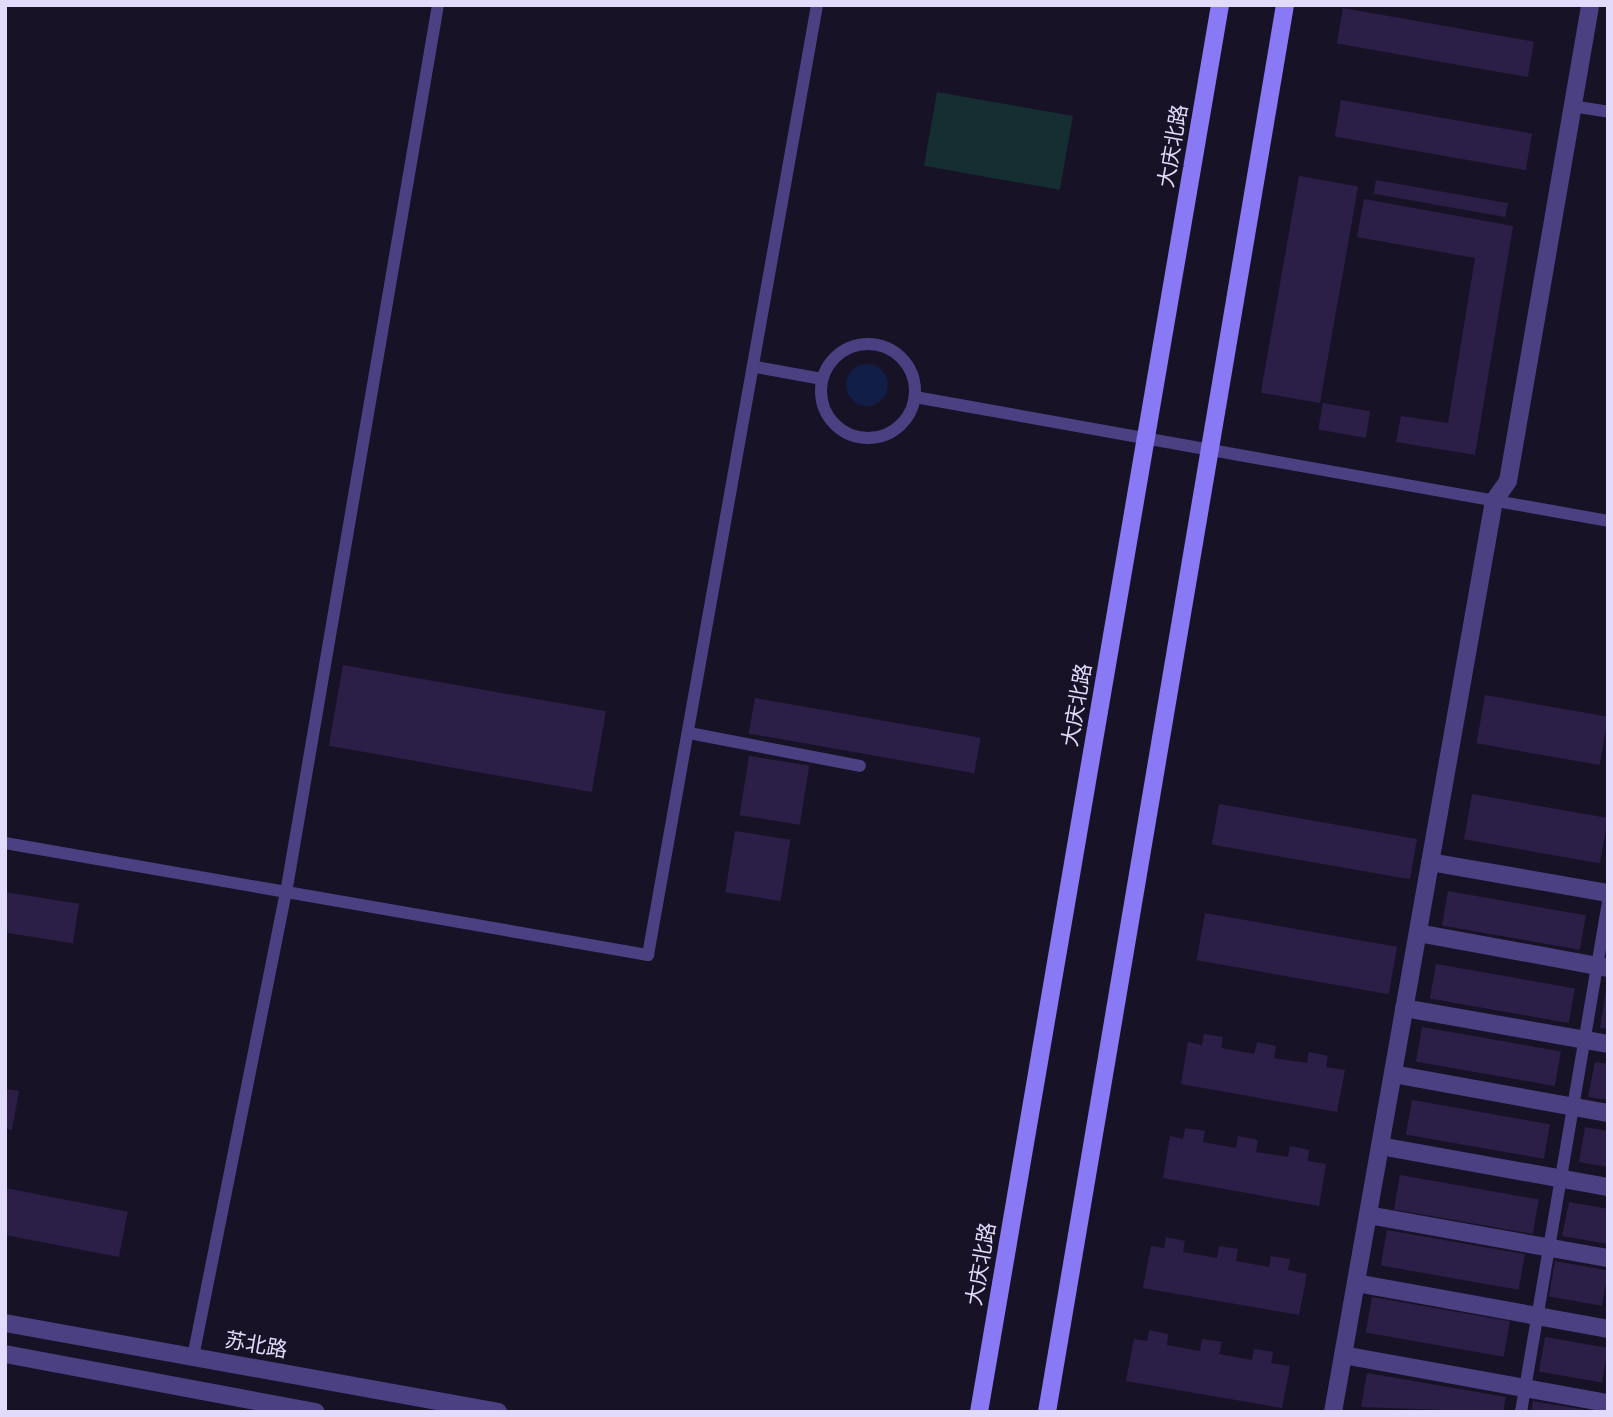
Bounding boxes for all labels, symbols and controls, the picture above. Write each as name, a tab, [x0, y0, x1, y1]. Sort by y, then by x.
street label: 大庆北路	[1153, 102, 1193, 190]
street label: 大庆北路	[1057, 661, 1097, 749]
street label: 大庆北路	[961, 1220, 1001, 1308]
street label: 苏北路	[223, 1327, 289, 1363]

